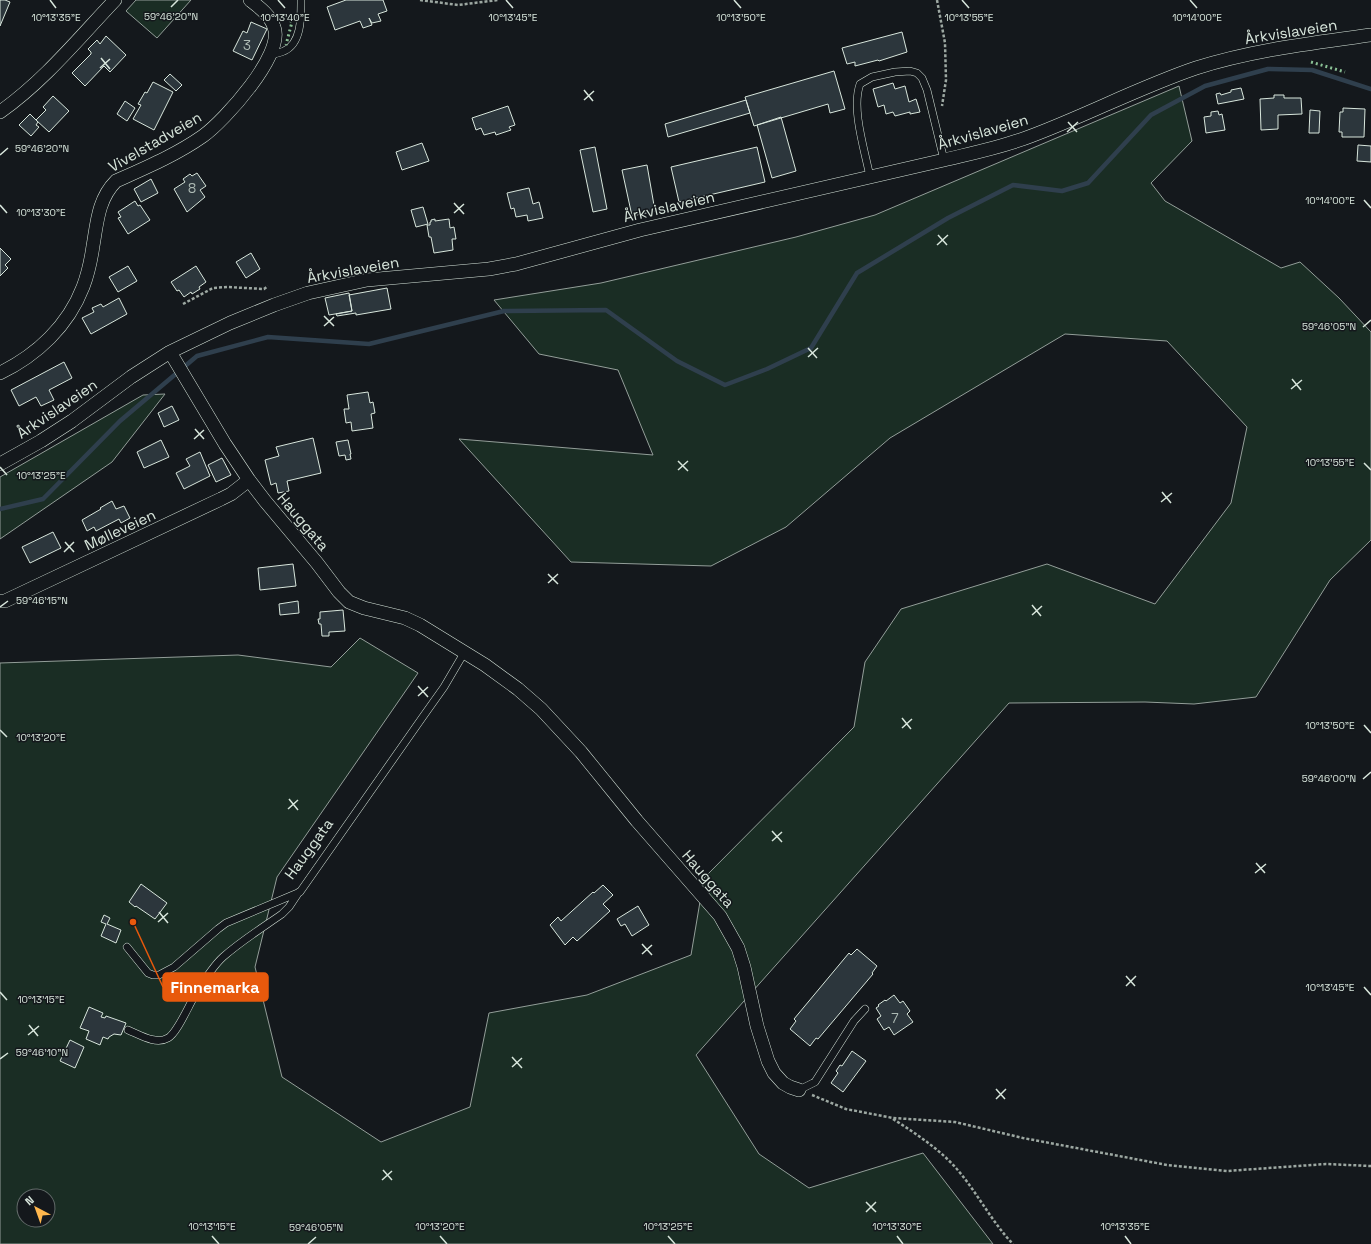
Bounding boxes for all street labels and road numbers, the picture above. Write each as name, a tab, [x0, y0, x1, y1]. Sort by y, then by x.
street label: Årkvislaveien	[1243, 15, 1338, 48]
street label: Vivelstadveien	[105, 107, 205, 176]
street label: Årkvislaveien	[935, 110, 1030, 153]
street label: Årkvislaveien	[621, 187, 716, 226]
street label: Årkvislaveien	[305, 252, 400, 287]
street label: Årkvislaveien	[13, 375, 101, 443]
street label: Hauggata	[273, 489, 334, 555]
street label: Mølleveien	[81, 505, 159, 554]
street label: Hauggata	[280, 814, 337, 883]
street label: Hauggata	[678, 846, 739, 912]

